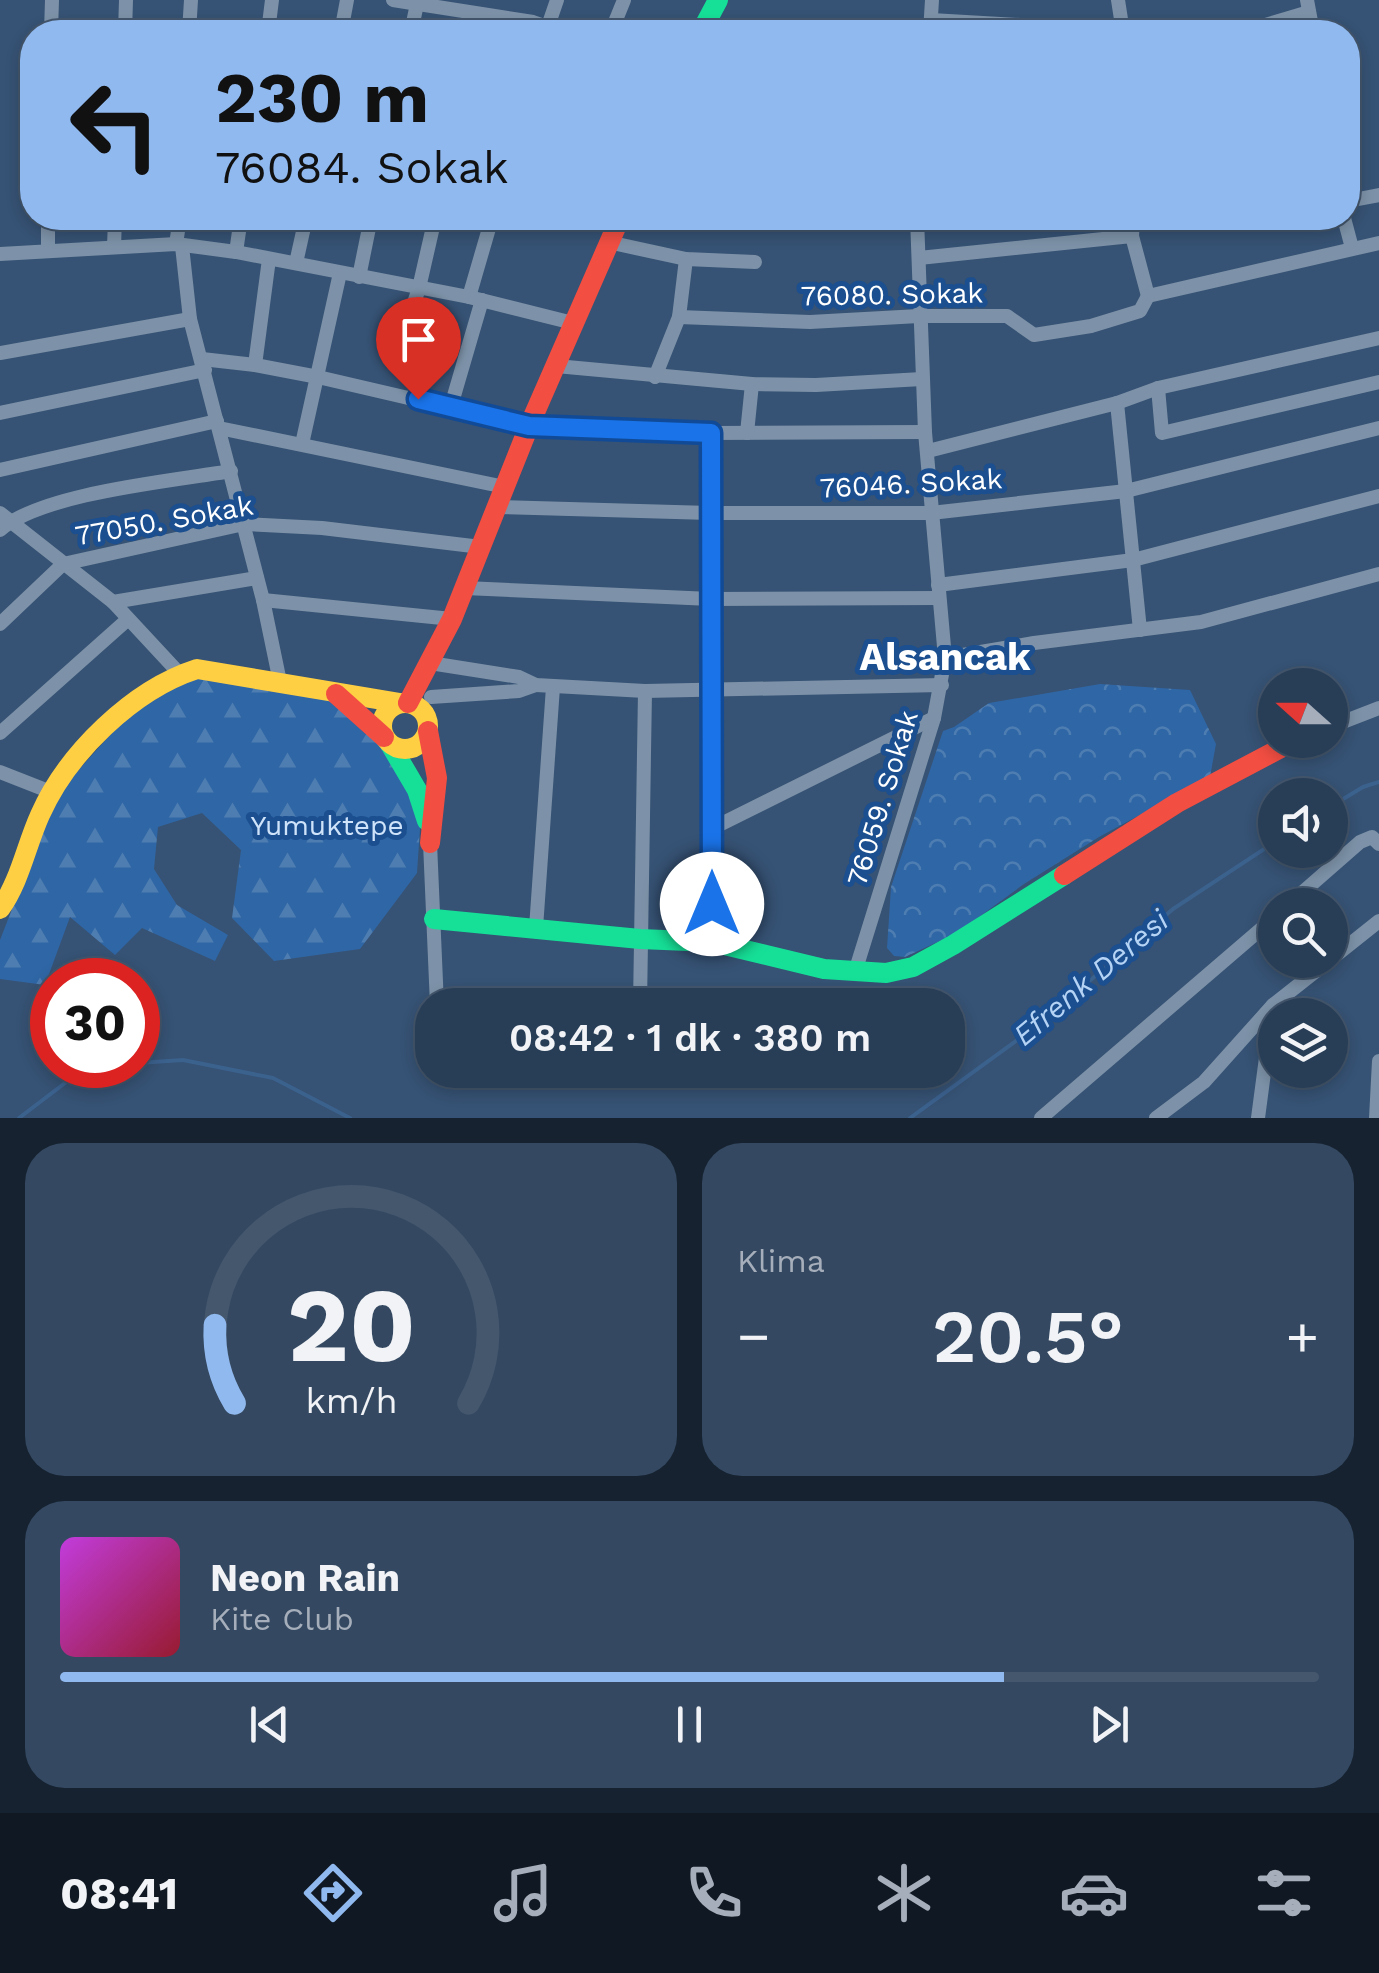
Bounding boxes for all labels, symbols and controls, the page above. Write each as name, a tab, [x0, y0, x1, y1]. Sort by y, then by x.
text: 230 m	[215, 57, 429, 139]
icon: left	[50, 60, 180, 190]
text: 76084. Sokak	[215, 141, 509, 194]
street label: 76080. Sokak	[800, 276, 984, 313]
pin	[376, 297, 461, 400]
icon: arrive	[391, 312, 446, 367]
street label: 76046. Sokak	[819, 462, 1003, 505]
street label: 77050. Sokak	[72, 489, 256, 552]
district label: Alsancak	[859, 635, 1031, 679]
north arrow	[1258, 668, 1348, 758]
map controls	[1258, 668, 1348, 1088]
street label: 76059. Sokak	[840, 706, 925, 890]
button: sound	[1258, 778, 1348, 868]
park label: Yumuktepe	[250, 809, 404, 842]
position arrow	[660, 852, 764, 956]
button: search	[1258, 888, 1348, 978]
water label: Efrenk Deresi	[1006, 902, 1176, 1053]
speed limit sign: 30	[30, 958, 160, 1088]
button: layers	[1258, 998, 1348, 1088]
text: 08:42 · 1 dk · 380 m	[509, 1016, 871, 1060]
text: Klima	[737, 1242, 825, 1280]
text: 20	[287, 1264, 415, 1386]
text: 20.5°	[932, 1292, 1124, 1380]
text: −	[737, 1304, 770, 1368]
text: +	[1286, 1304, 1319, 1368]
text: km/h	[305, 1380, 397, 1422]
text: Neon Rain	[210, 1556, 400, 1600]
text: Kite Club	[210, 1600, 354, 1638]
icon: previous	[242, 1697, 297, 1752]
icon: pause	[662, 1697, 717, 1752]
icon: next	[1082, 1697, 1137, 1752]
icon: directions	[298, 1858, 368, 1928]
icon: music	[488, 1858, 558, 1928]
icon: phone	[679, 1858, 749, 1928]
icon: climate	[869, 1858, 939, 1928]
icon: car	[1059, 1858, 1129, 1928]
icon: filters	[1249, 1858, 1319, 1928]
text: 08:41	[60, 1867, 178, 1920]

